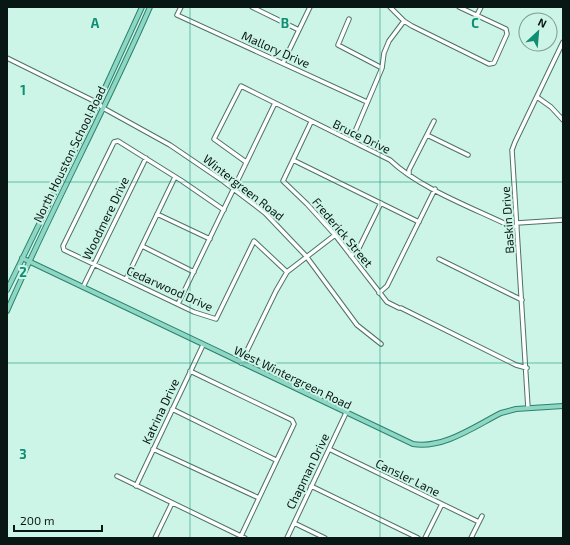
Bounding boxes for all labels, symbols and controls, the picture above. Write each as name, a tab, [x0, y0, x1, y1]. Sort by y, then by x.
north arrow	[518, 12, 558, 52]
text: A	[91, 15, 100, 31]
text: B	[281, 15, 289, 31]
text: C	[471, 15, 479, 31]
text: N	[536, 15, 549, 30]
street label: Mallory Drive	[240, 28, 312, 70]
text: 1	[20, 82, 26, 98]
street label: North Houston School Road	[30, 84, 108, 224]
street label: Bruce Drive	[331, 116, 393, 156]
street label: Wintergreen Road	[201, 151, 287, 223]
street label: Woodmere Drive	[79, 174, 131, 262]
street label: Baskin Drive	[498, 186, 516, 254]
street label: Frederick Street	[310, 194, 376, 270]
street label: Cedarwood Drive	[125, 263, 215, 313]
text: 2	[19, 264, 27, 280]
street label: West Wintergreen Road	[232, 342, 354, 412]
street label: Katrina Drive	[139, 376, 181, 446]
street label: Chapman Drive	[283, 431, 331, 511]
text: 3	[19, 446, 27, 462]
street label: Cansler Lane	[374, 455, 442, 499]
scale bar	[14, 507, 102, 533]
text: 200 m	[20, 513, 54, 527]

